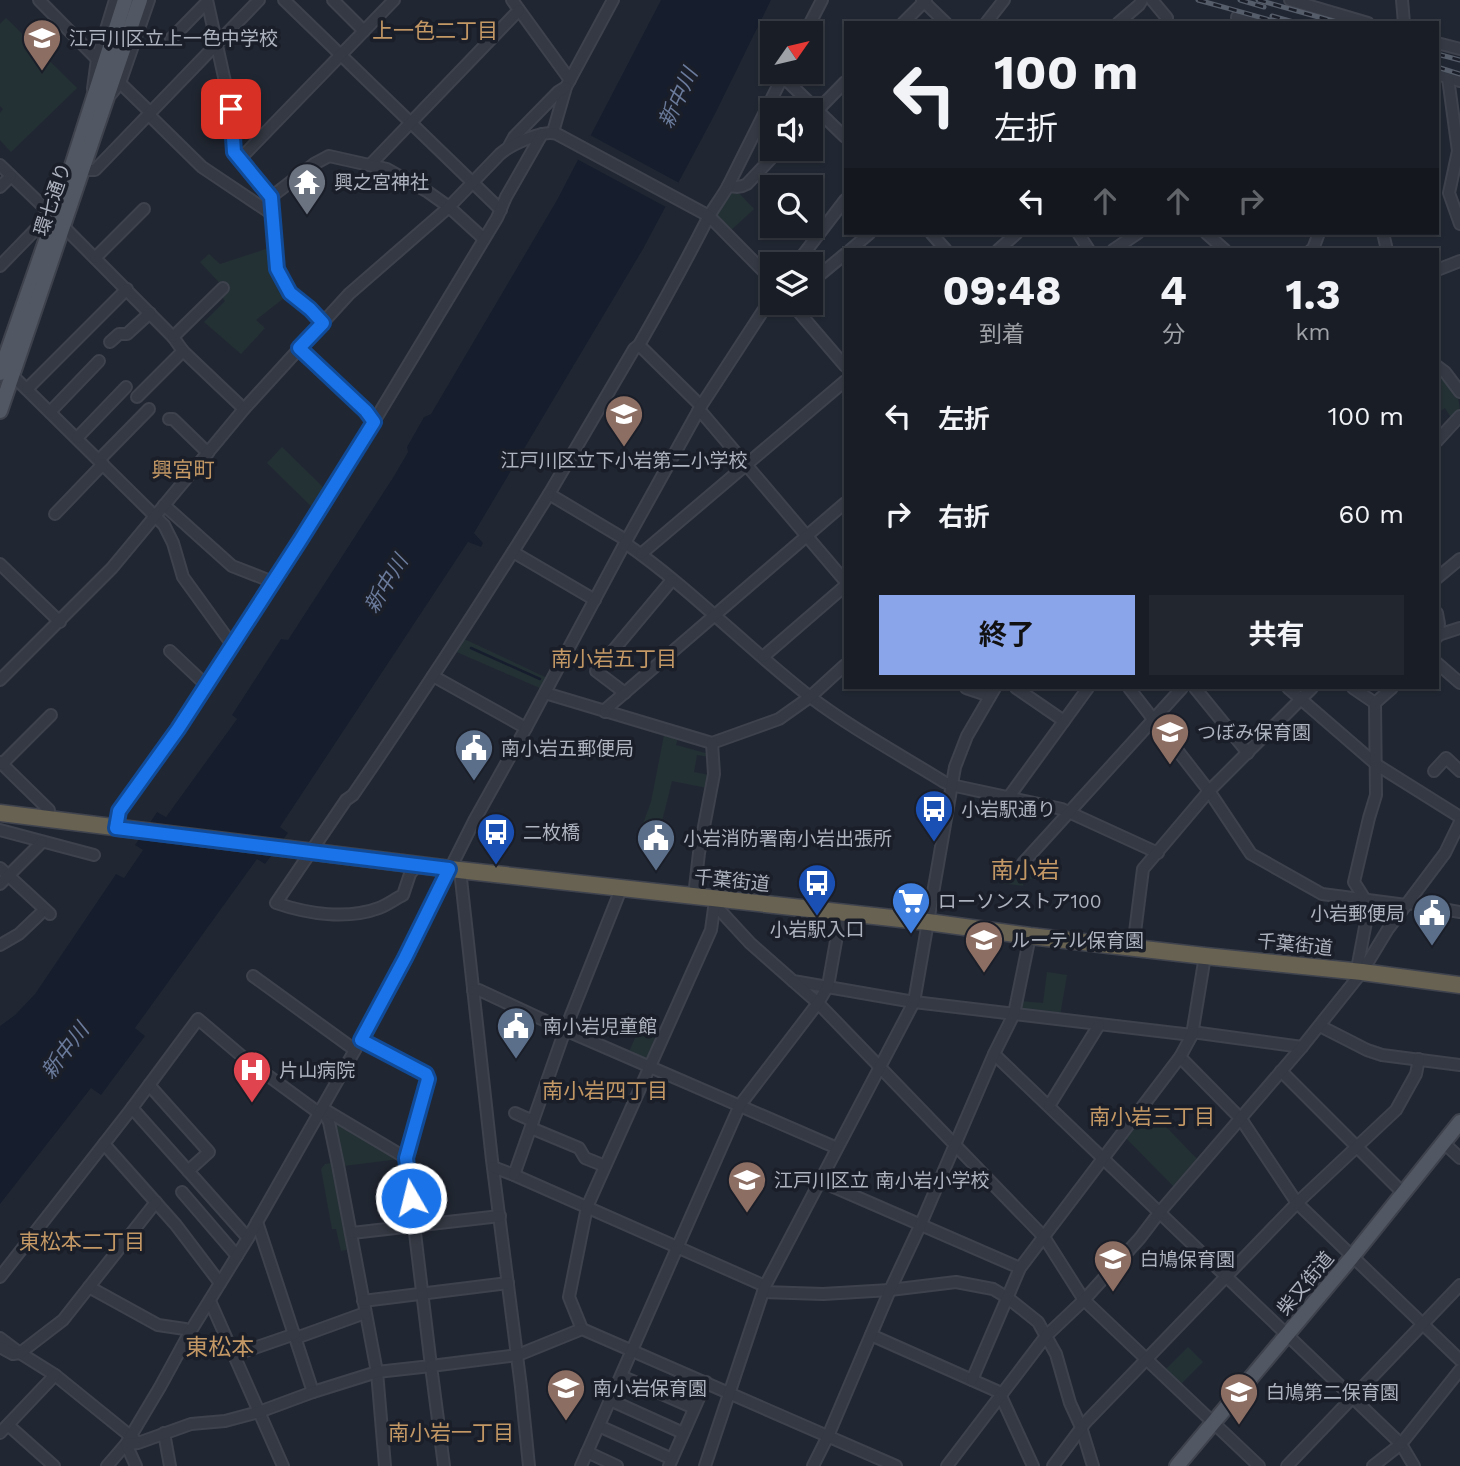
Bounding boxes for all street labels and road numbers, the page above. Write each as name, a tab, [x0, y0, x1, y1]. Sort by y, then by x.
street label: 環七通り	[29, 159, 76, 239]
street label: 千葉街道	[693, 865, 771, 896]
street label: 千葉街道	[1256, 929, 1334, 960]
street label: 柴又街道	[1272, 1247, 1339, 1320]

